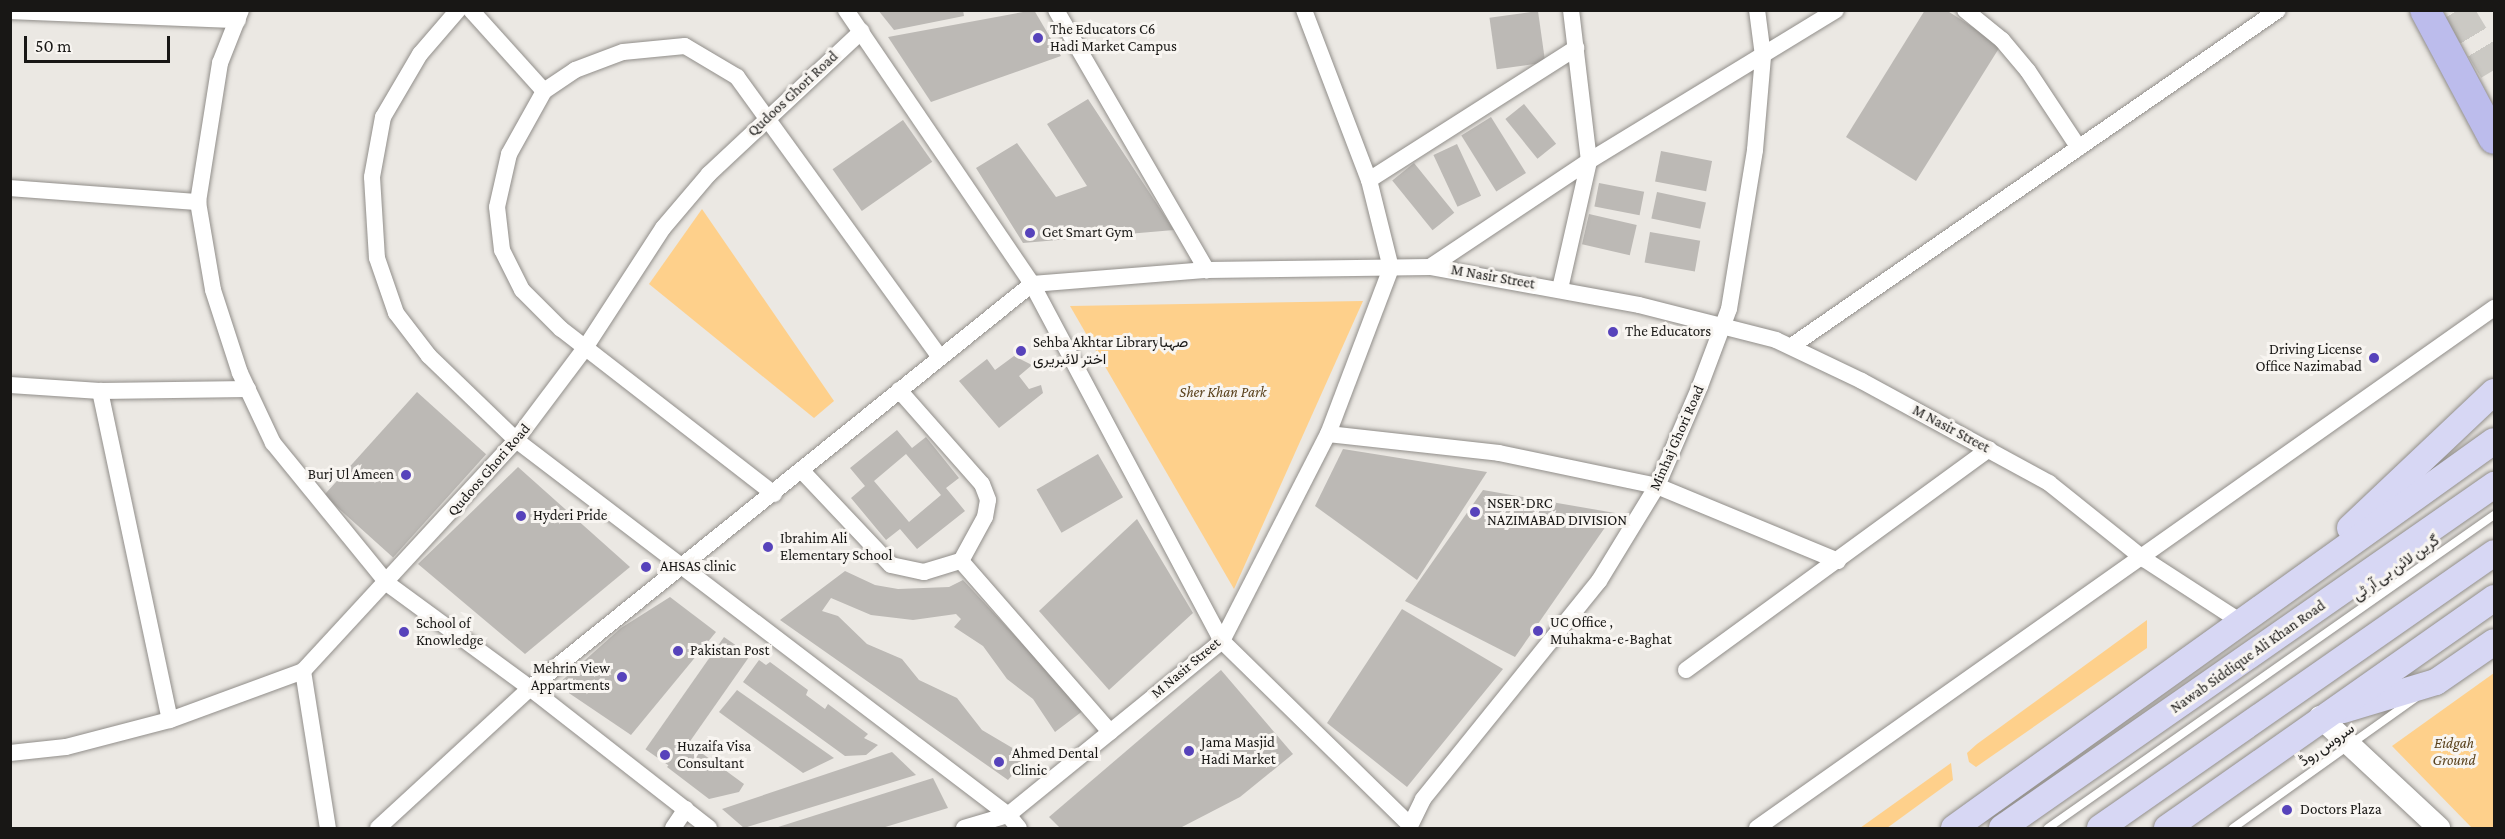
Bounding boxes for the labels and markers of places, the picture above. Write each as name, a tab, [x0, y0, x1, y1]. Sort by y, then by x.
place label: The Educators C6 Hadi Market Campus	[1050, 20, 1177, 55]
marker: The Educators C6 Hadi Market Campus	[1031, 31, 1045, 45]
place label: Get Smart Gym	[1042, 224, 1133, 242]
marker: Get Smart Gym	[1023, 226, 1037, 240]
place label: The Educators	[1625, 323, 1711, 341]
marker: The Educators	[1606, 325, 1620, 339]
place label: Sehba Akhtar Libraryصہبا اختر لائبریری	[1033, 333, 1188, 368]
place label: Driving License Office Nazimabad	[2255, 340, 2362, 375]
marker: Sehba Akhtar Libraryصہبا اختر لائبریری	[1014, 344, 1028, 358]
marker: Driving License Office Nazimabad	[2367, 351, 2381, 365]
place label: Burj Ul Ameen	[308, 466, 394, 484]
marker: Burj Ul Ameen	[399, 468, 413, 482]
place label: NSER-DRC NAZIMABAD DIVISION	[1487, 494, 1627, 529]
marker: NSER-DRC NAZIMABAD DIVISION	[1468, 505, 1482, 519]
place label: Hyderi Pride	[533, 507, 607, 525]
marker: Hyderi Pride	[514, 509, 528, 523]
place label: Ibrahim Ali Elementary School	[780, 529, 892, 564]
marker: Ibrahim Ali Elementary School	[761, 540, 775, 554]
marker: AHSAS clinic	[637, 558, 655, 576]
place label: AHSAS clinic	[660, 558, 736, 576]
place label: UC Office , Muhakma-e-Baghat	[1550, 613, 1672, 648]
place label: School of Knowledge	[416, 614, 483, 649]
marker: UC Office , Muhakma-e-Baghat	[1531, 624, 1545, 638]
marker: School of Knowledge	[397, 625, 411, 639]
place label: Pakistan Post	[690, 642, 769, 660]
marker: Pakistan Post	[671, 644, 685, 658]
place label: Mehrin View Appartments	[531, 659, 610, 694]
marker: Mehrin View Appartments	[615, 670, 629, 684]
place label: Jama Masjid Hadi Market	[1201, 733, 1276, 768]
place label: Huzaifa Visa Consultant	[677, 737, 751, 772]
place label: Ahmed Dental Clinic	[1012, 744, 1098, 779]
marker: Jama Masjid Hadi Market	[1182, 744, 1196, 758]
marker: Huzaifa Visa Consultant	[658, 748, 672, 762]
marker: Ahmed Dental Clinic	[990, 753, 1008, 771]
marker: Doctors Plaza	[2278, 801, 2296, 819]
place label: Doctors Plaza	[2300, 801, 2382, 819]

